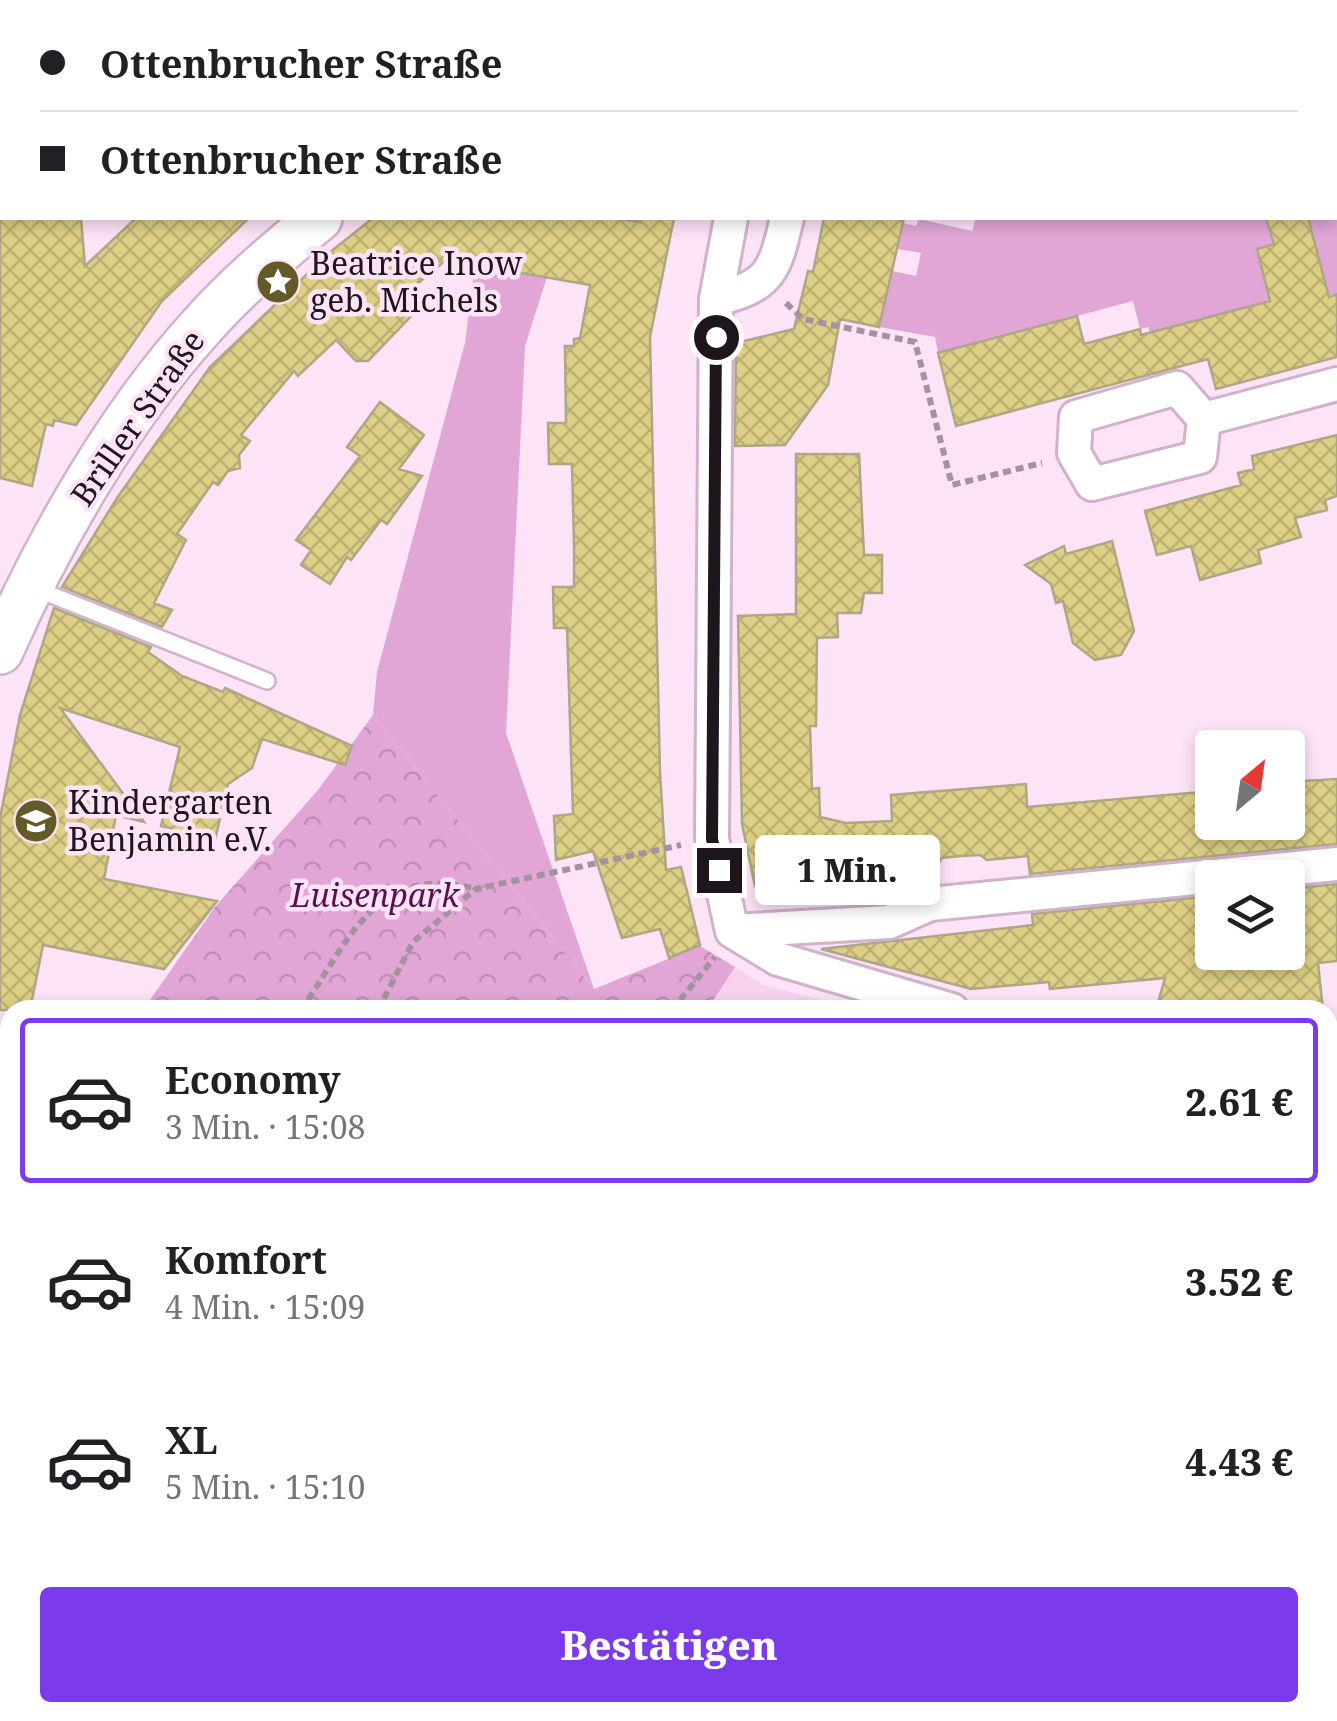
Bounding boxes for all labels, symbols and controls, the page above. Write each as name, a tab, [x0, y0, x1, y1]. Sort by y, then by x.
text: Ottenbrucher Straße	[100, 37, 502, 89]
text: Ottenbrucher Straße	[100, 133, 502, 185]
place label: Beatrice Inow geb. Michels	[310, 241, 523, 321]
place icon: Beatrice Inow geb. Michels	[255, 259, 301, 305]
route start	[694, 315, 739, 360]
street label: Briller Straße	[60, 321, 213, 514]
north arrow	[1195, 730, 1305, 840]
map controls	[1195, 730, 1305, 970]
place label: Kindergarten Benjamin e.V.	[68, 780, 272, 860]
school or university icon: Kindergarten Benjamin e.V.	[13, 798, 59, 844]
callout: 1 Min.	[754, 835, 939, 905]
route end	[697, 848, 742, 893]
text: 1 Min.	[797, 848, 898, 891]
button: layers	[1195, 860, 1305, 970]
park label: Luisenpark	[290, 873, 461, 916]
text: Economy	[165, 1053, 341, 1105]
icon: car	[45, 1056, 135, 1146]
text: 2.61 €	[1185, 1075, 1293, 1127]
text: 3 Min. · 15:08	[165, 1105, 365, 1148]
text: Komfort	[165, 1233, 327, 1285]
icon: car	[45, 1236, 135, 1326]
text: 3.52 €	[1185, 1255, 1293, 1307]
text: 4 Min. · 15:09	[165, 1285, 365, 1328]
text: XL	[165, 1413, 218, 1465]
icon: car	[45, 1416, 135, 1506]
text: 4.43 €	[1185, 1435, 1293, 1487]
text: 5 Min. · 15:10	[165, 1465, 365, 1508]
button: Bestätigen	[40, 1587, 1298, 1702]

